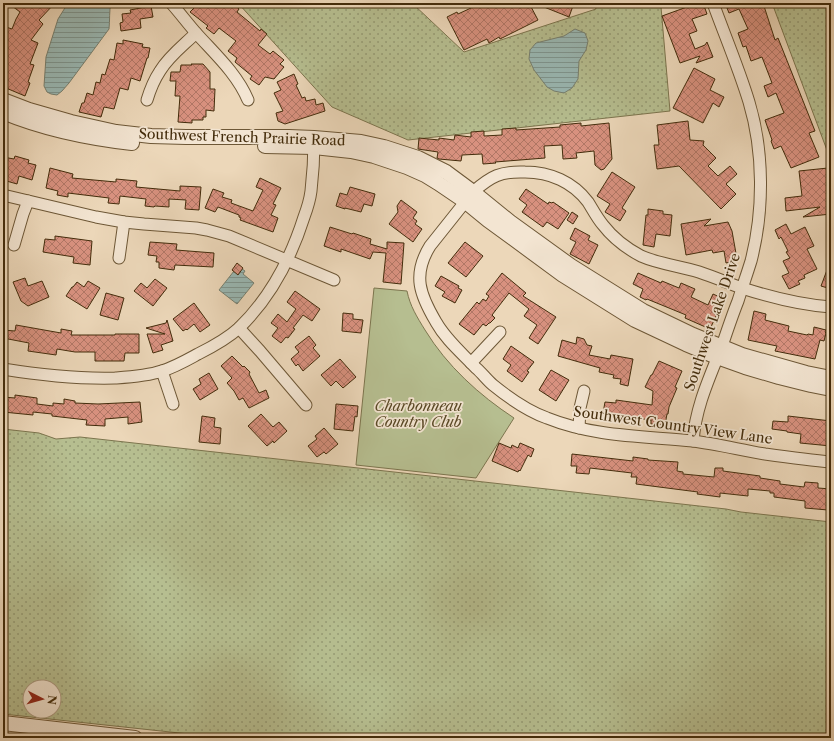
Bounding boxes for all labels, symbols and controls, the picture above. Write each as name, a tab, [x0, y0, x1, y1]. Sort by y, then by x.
street label: Southwest French Prairie Road	[138, 124, 346, 150]
street label: Southwest Lake Drive	[680, 250, 744, 393]
park label: Charbonneau Country Club	[374, 397, 462, 431]
street label: Southwest Country View Lane	[572, 402, 774, 448]
north arrow	[22, 679, 62, 719]
text: N	[44, 695, 59, 706]

